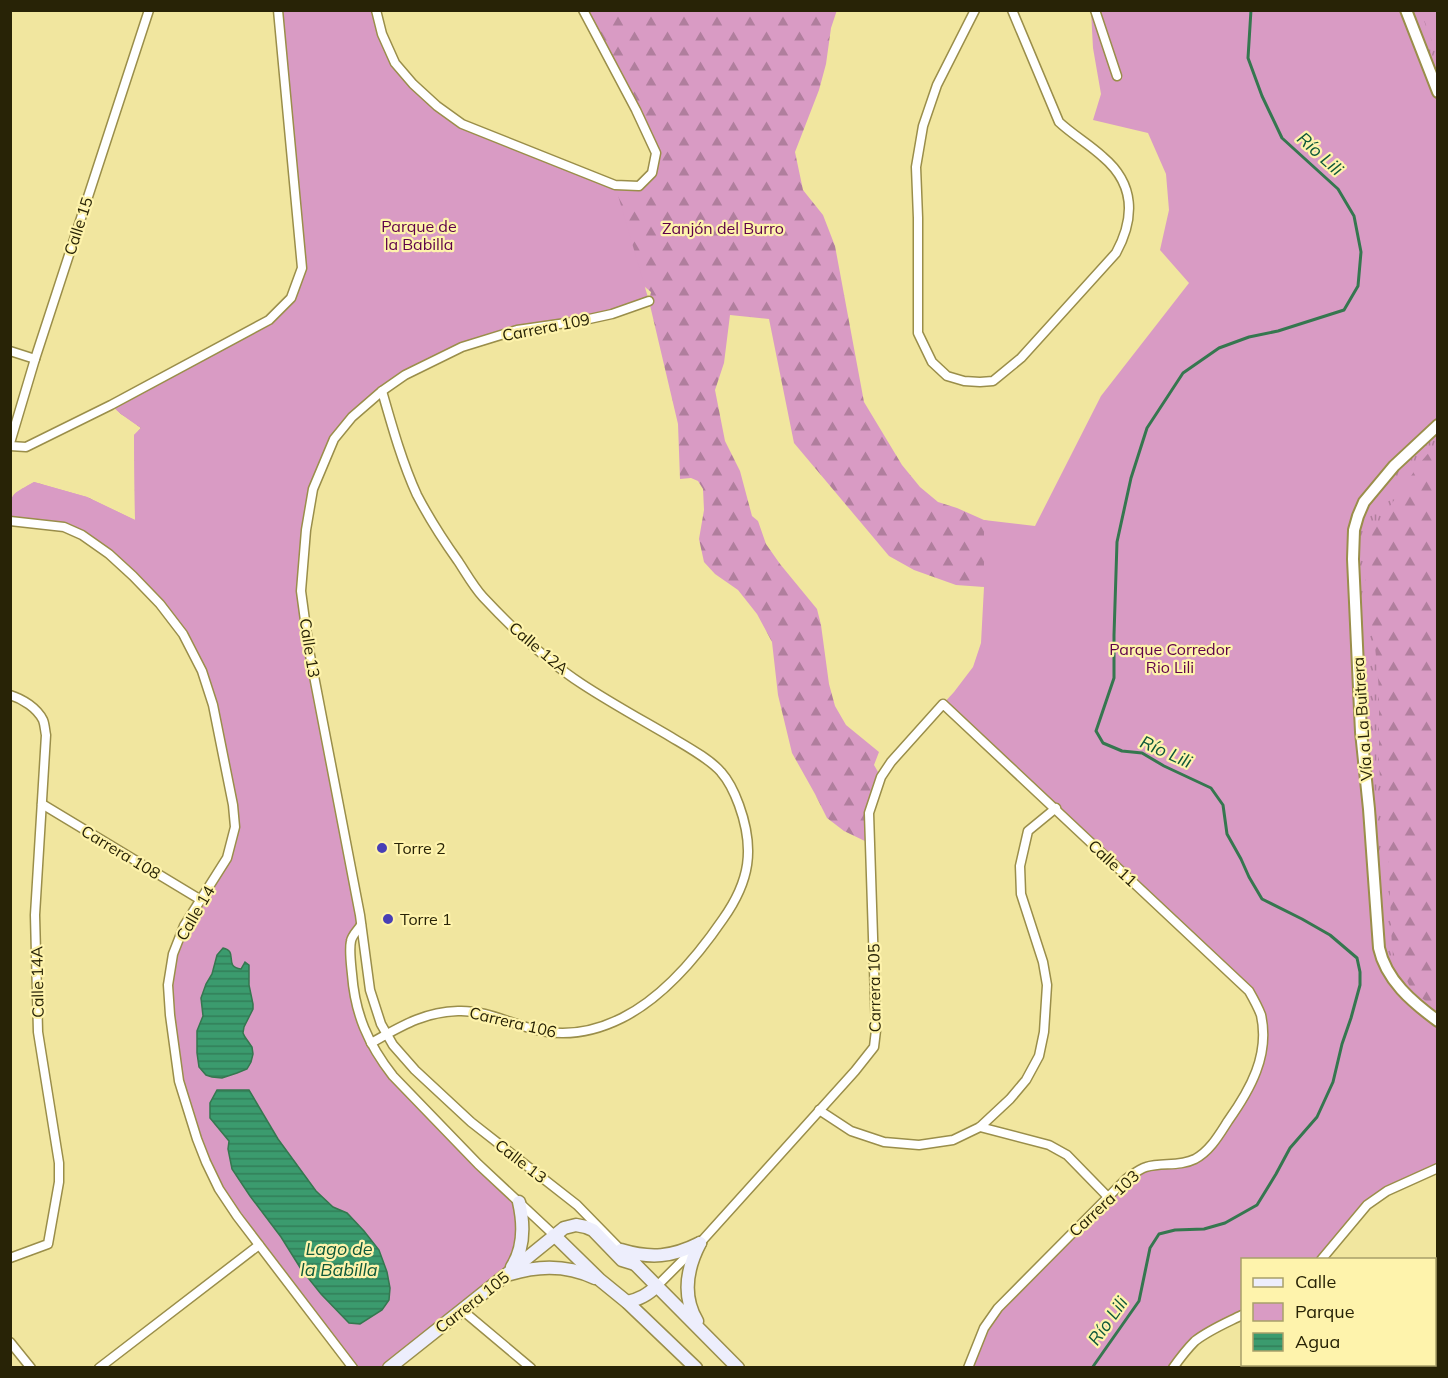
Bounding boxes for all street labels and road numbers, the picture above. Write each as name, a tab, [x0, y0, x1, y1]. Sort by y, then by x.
street label: Calle 15	[59, 194, 97, 258]
street label: Carrera 109	[501, 309, 591, 345]
street label: Calle 13	[295, 617, 325, 679]
street label: Calle 12A	[505, 617, 573, 679]
street label: Vía a La Buitrera	[1348, 656, 1376, 782]
street label: Carrera 108	[78, 821, 164, 883]
street label: Calle 11	[1084, 835, 1142, 891]
street label: Calle 14	[171, 882, 219, 944]
street label: Carrera 105	[863, 943, 885, 1033]
street label: Calle 14A	[26, 946, 48, 1018]
street label: Carrera 106	[467, 1002, 559, 1042]
street label: Calle 13	[491, 1135, 551, 1187]
street label: Carrera 103	[1065, 1165, 1143, 1241]
street label: Carrera 105	[431, 1267, 513, 1337]

